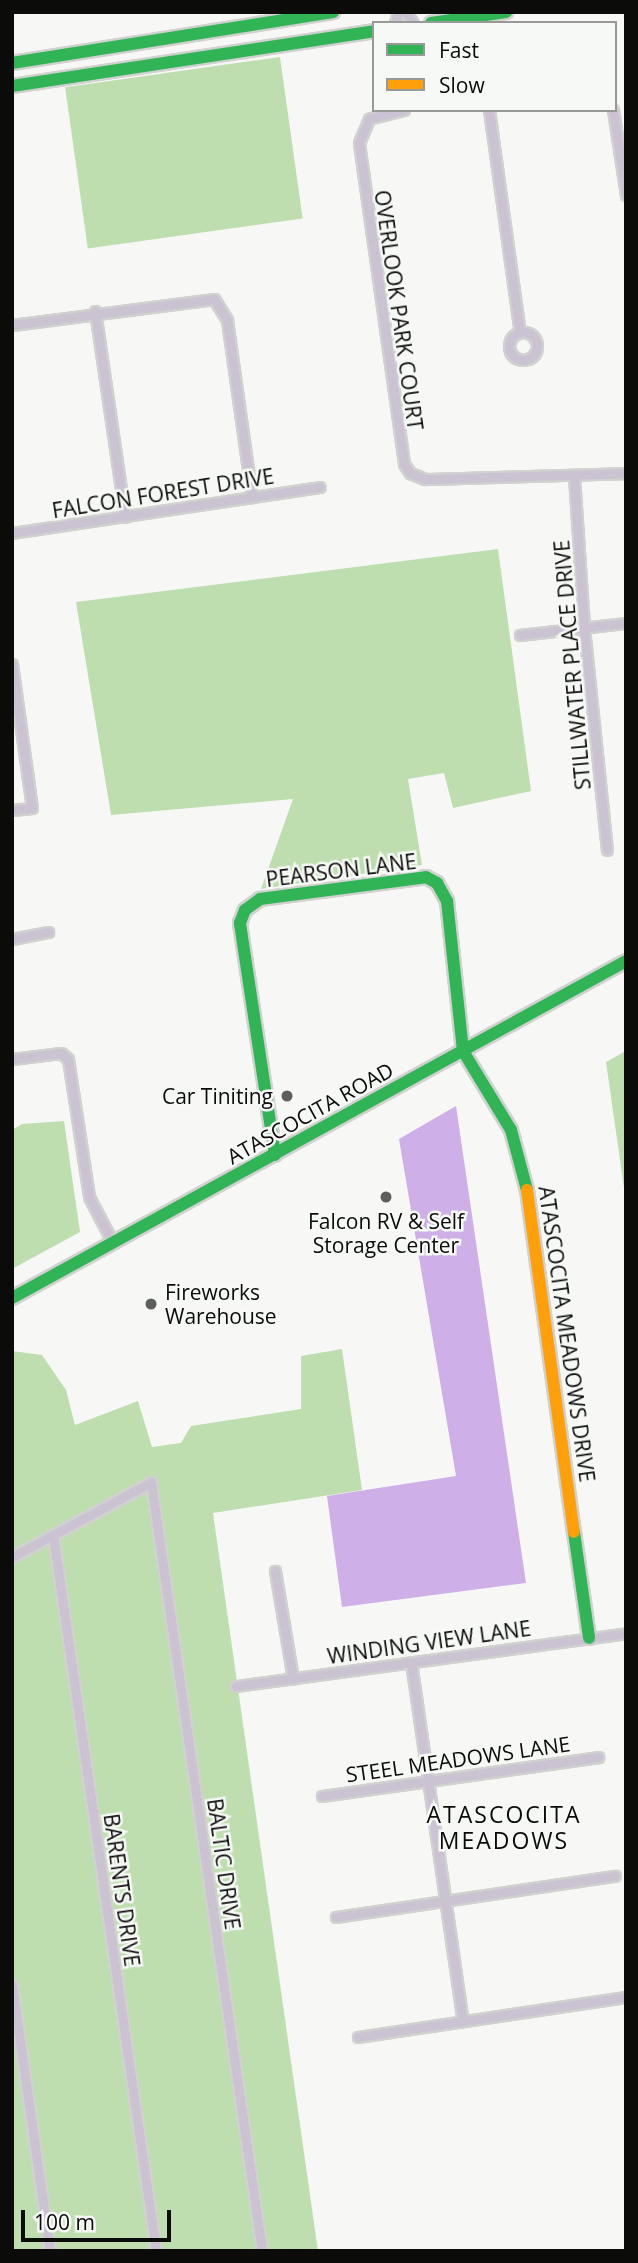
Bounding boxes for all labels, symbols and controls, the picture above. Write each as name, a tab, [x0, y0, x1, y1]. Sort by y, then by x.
legend	[372, 21, 617, 112]
text: Fast	[439, 36, 479, 64]
text: Slow	[439, 71, 485, 99]
street label: OVERLOOK PARK COURT	[370, 188, 428, 432]
street label: FALCON FOREST DRIVE	[50, 463, 276, 523]
street label: STILLWATER PLACE DRIVE	[549, 539, 595, 791]
street label: PEARSON LANE	[264, 848, 418, 892]
street label: ATASCOCITA ROAD	[222, 1057, 398, 1169]
place label: Car Tiniting	[162, 1083, 273, 1109]
marker: Car Tiniting	[279, 1088, 295, 1104]
street label: ATASCOCITA MEADOWS DRIVE	[534, 1184, 600, 1484]
marker: Falcon RV & Self Storage Center	[378, 1189, 394, 1205]
place label: Falcon RV & Self Storage Center	[308, 1208, 464, 1258]
place label: Fireworks Warehouse	[165, 1279, 277, 1329]
marker: Fireworks Warehouse	[143, 1296, 159, 1312]
street label: WINDING VIEW LANE	[326, 1615, 532, 1669]
street label: STEEL MEADOWS LANE	[344, 1731, 572, 1787]
street label: BALTIC DRIVE	[202, 1797, 246, 1931]
district label: ATASCOCITA MEADOWS	[428, 1800, 580, 1854]
street label: BARENTS DRIVE	[99, 1812, 145, 1968]
scale bar	[24, 2196, 175, 2240]
text: 100 m	[34, 2208, 95, 2236]

